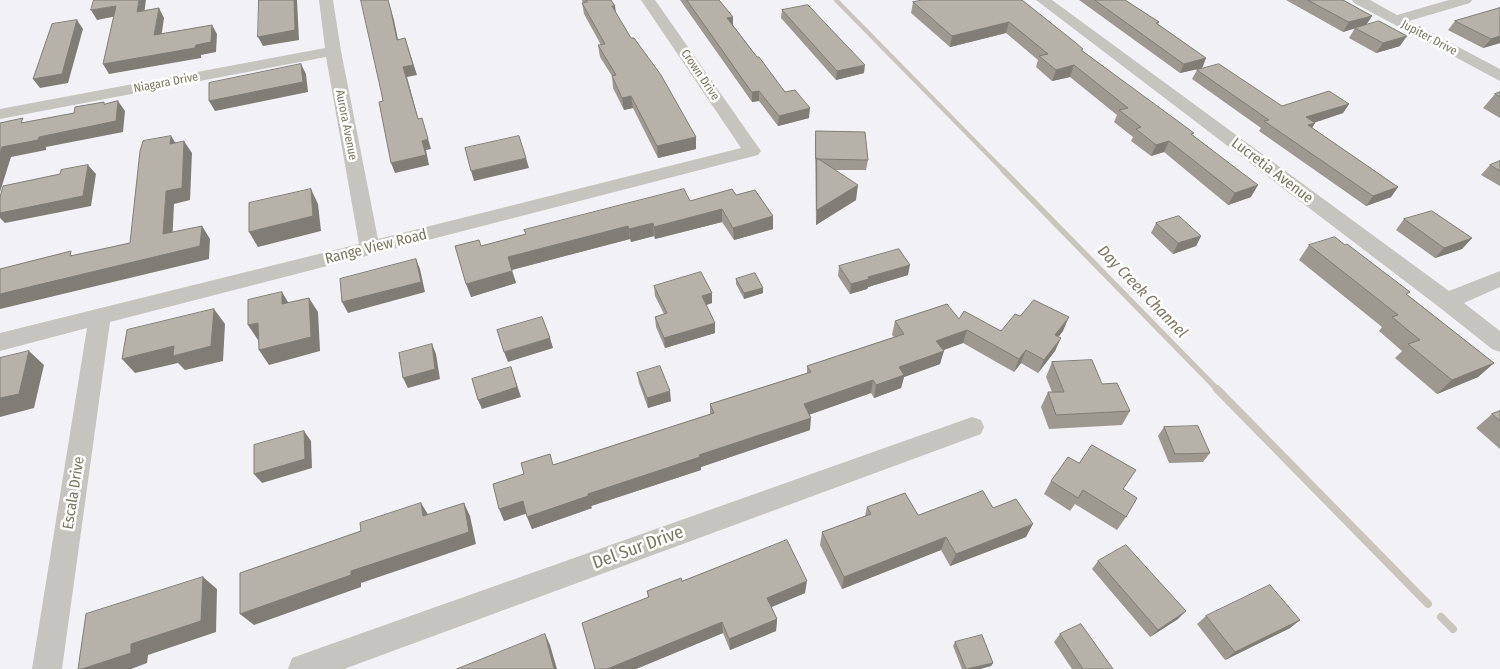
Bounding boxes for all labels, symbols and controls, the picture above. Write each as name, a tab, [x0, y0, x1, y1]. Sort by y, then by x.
street label: Jupiter Drive	[1399, 17, 1459, 59]
street label: Crown Drive	[678, 47, 722, 103]
street label: Niagara Drive	[133, 70, 199, 96]
street label: Aurora Avenue	[332, 89, 360, 161]
street label: Lucretia Avenue	[1228, 134, 1316, 208]
street label: Range View Road	[323, 226, 429, 268]
water label: Day Creek Channel	[1093, 242, 1191, 342]
street label: Escala Drive	[59, 455, 89, 531]
street label: Del Sur Drive	[590, 522, 686, 574]

